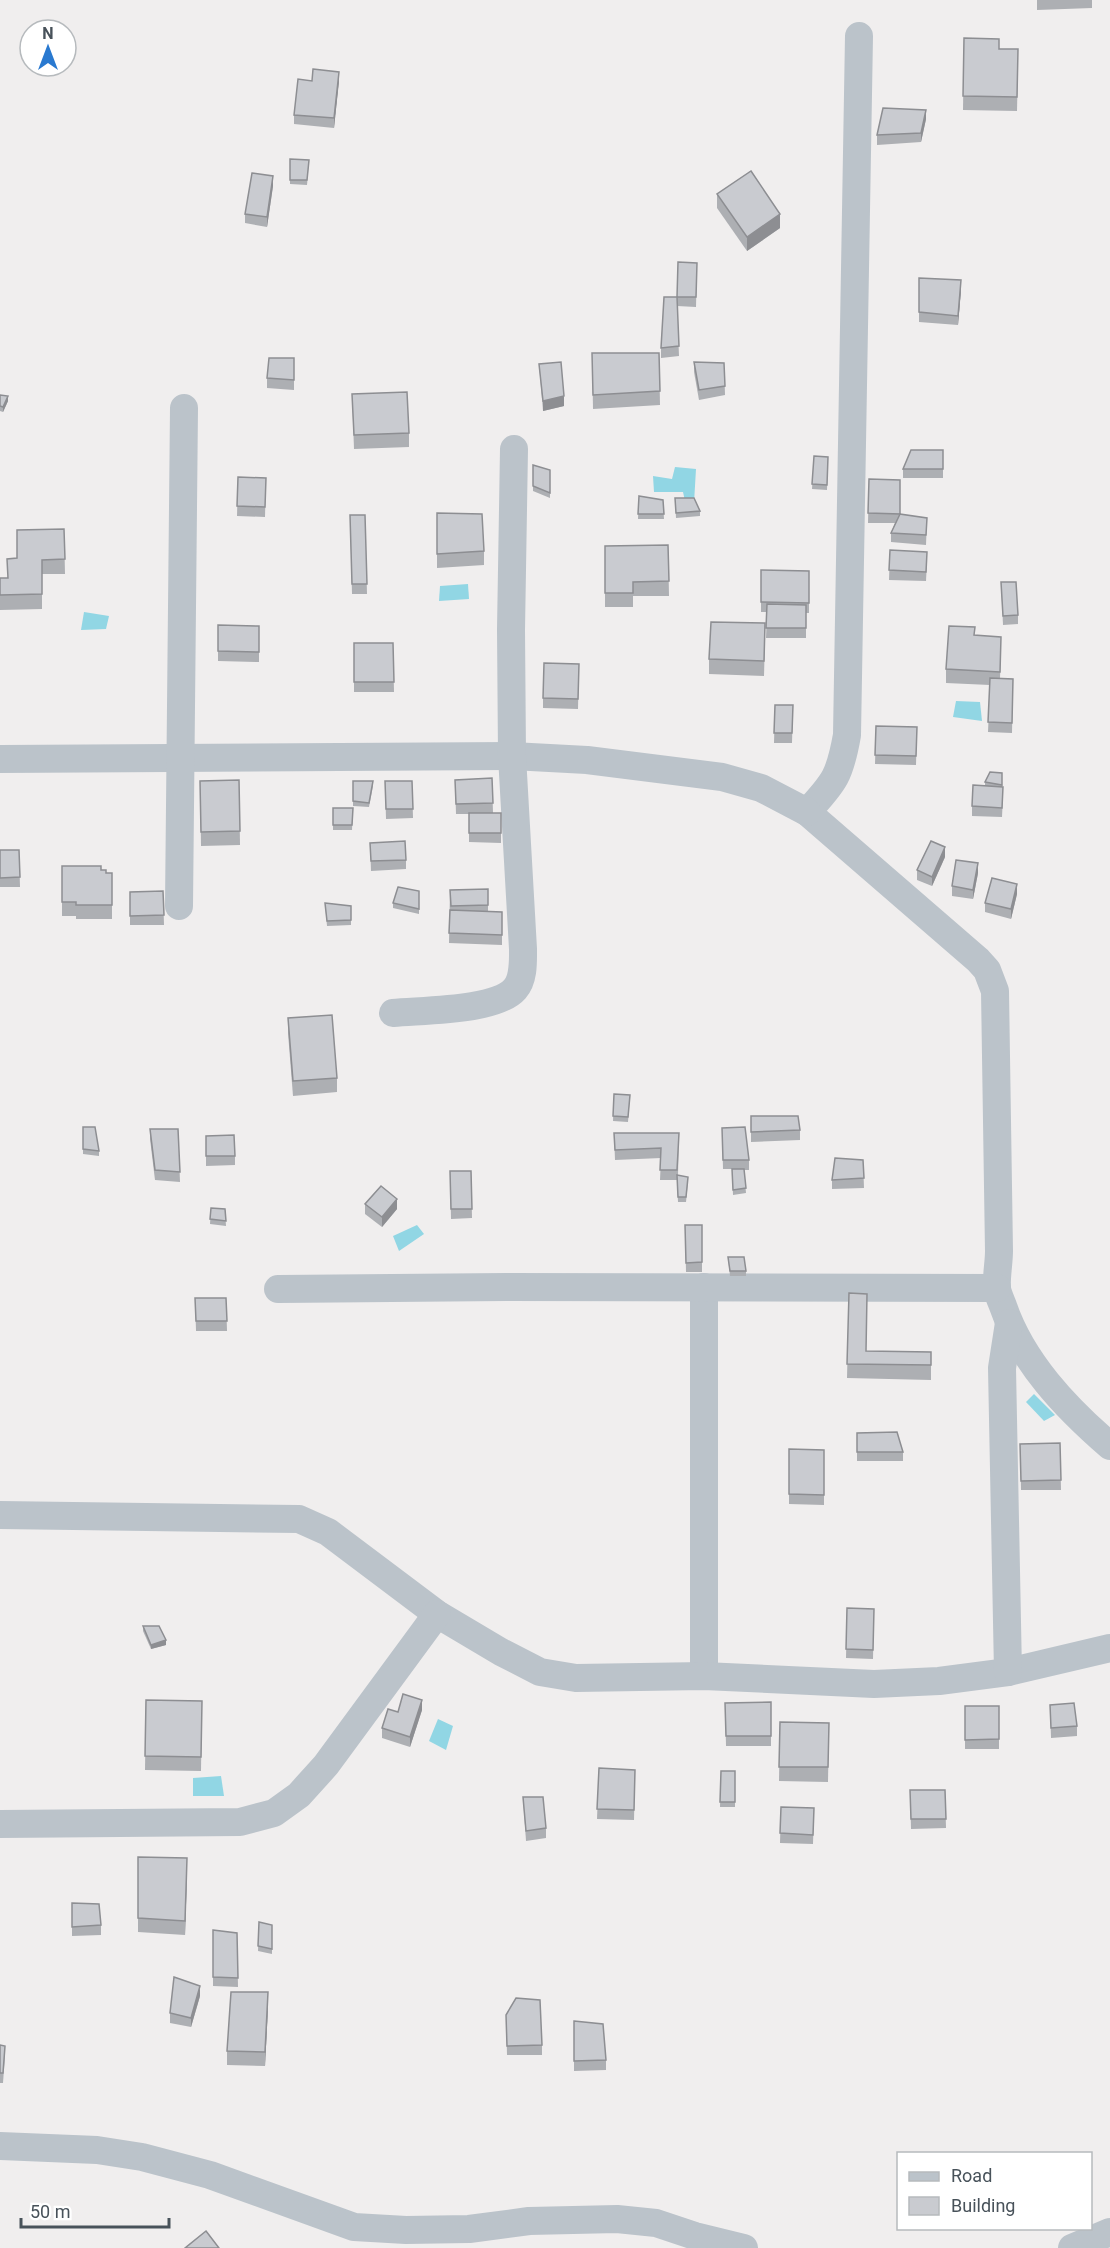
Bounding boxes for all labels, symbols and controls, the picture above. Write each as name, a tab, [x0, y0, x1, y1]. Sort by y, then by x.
north arrow	[18, 18, 78, 78]
text: N	[42, 24, 54, 43]
legend	[897, 2152, 1092, 2230]
text: Road	[951, 2165, 992, 2186]
scale bar	[21, 2191, 170, 2229]
text: Building	[951, 2195, 1015, 2216]
text: 50 m	[30, 2201, 70, 2222]

